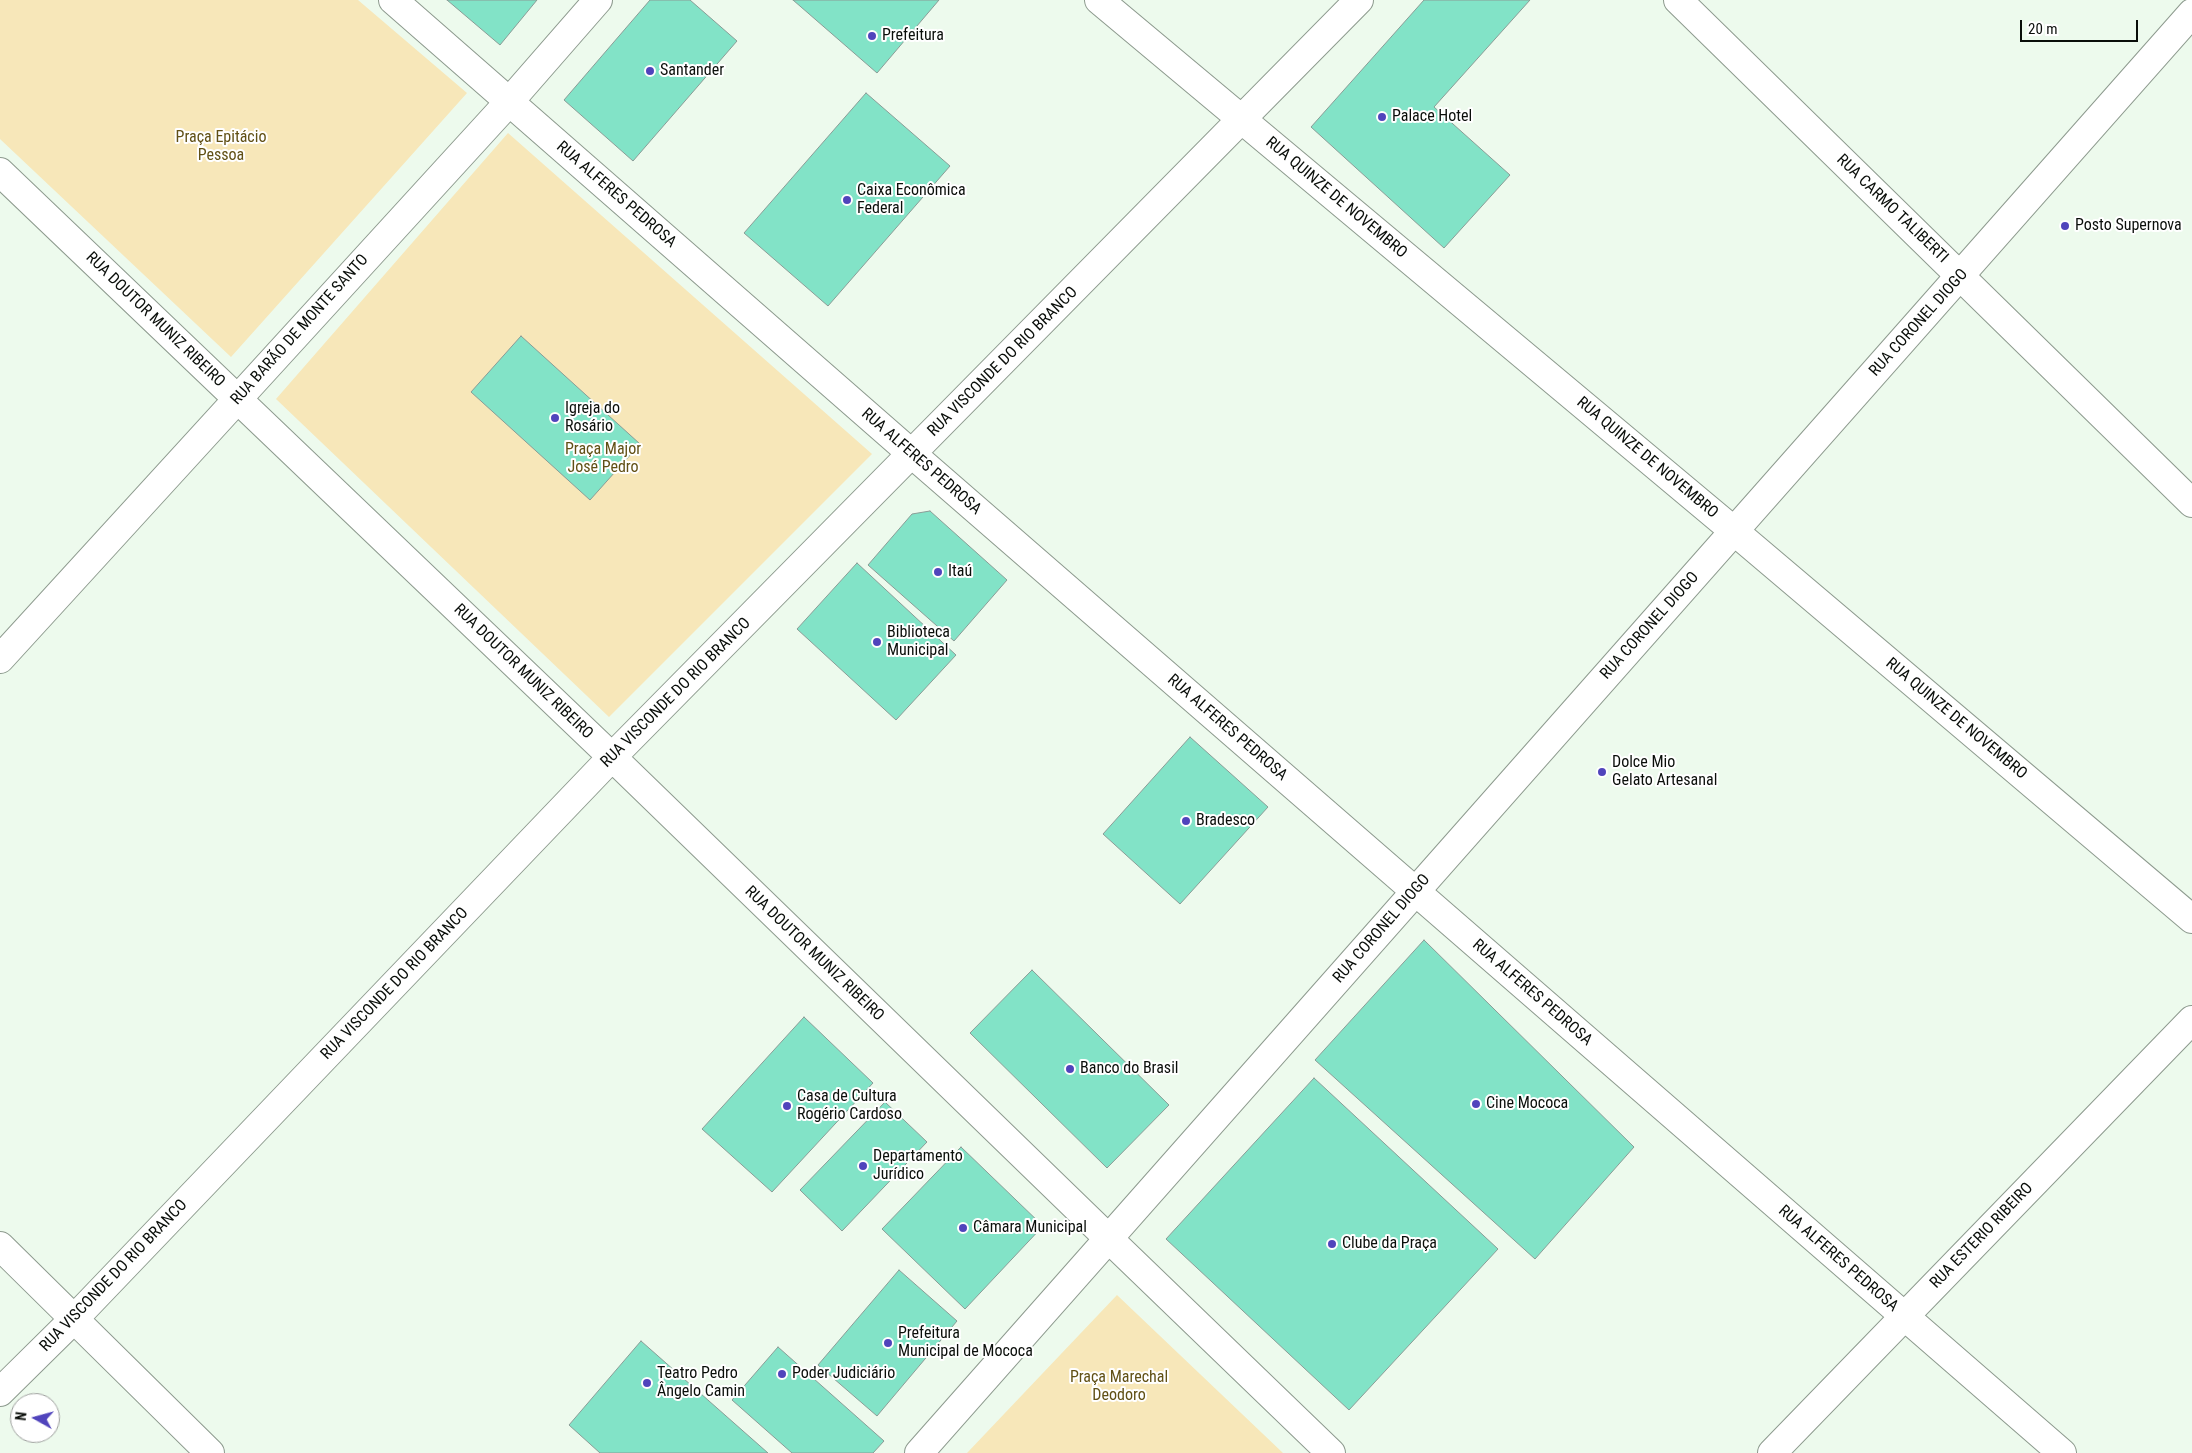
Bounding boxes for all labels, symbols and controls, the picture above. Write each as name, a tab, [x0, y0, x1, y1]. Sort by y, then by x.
scale bar	[2022, 10, 2140, 42]
text: 20 m	[2028, 20, 2058, 38]
place label: Prefeitura	[882, 26, 944, 46]
marker: Prefeitura	[866, 30, 878, 42]
place label: Santander	[660, 61, 724, 81]
marker: Santander	[644, 65, 656, 77]
place label: Palace Hotel	[1392, 107, 1472, 127]
marker: Palace Hotel	[1376, 111, 1388, 123]
park label: Praça Epitácio Pessoa	[176, 128, 266, 166]
street label: RUA QUINZE DE NOVEMBRO	[1261, 133, 1411, 263]
street label: RUA ALFERES PEDROSA	[552, 138, 680, 252]
street label: RUA CARMO TALIBERTI	[1832, 151, 1952, 267]
place label: Caixa Econômica Federal	[857, 181, 966, 219]
marker: Caixa Econômica Federal	[841, 194, 853, 206]
place label: Posto Supernova	[2075, 216, 2182, 236]
marker: Posto Supernova	[2059, 220, 2071, 232]
street label: RUA DOUTOR MUNIZ RIBEIRO	[81, 248, 229, 392]
street label: RUA BARÃO DE MONTE SANTO	[227, 251, 373, 409]
street label: RUA CORONEL DIOGO	[1866, 265, 1972, 381]
street label: RUA VISCONDE DO RIO BRANCO	[924, 283, 1082, 441]
street label: RUA QUINZE DE NOVEMBRO	[1572, 393, 1722, 523]
place label: Igreja do Rosário	[565, 399, 620, 437]
street label: RUA ALFERES PEDROSA	[857, 405, 985, 519]
marker: Igreja do Rosário	[549, 412, 561, 424]
park label: Praça Major José Pedro	[565, 440, 641, 478]
place label: Itaú	[948, 562, 972, 582]
marker: Itaú	[932, 566, 944, 578]
street label: RUA CORONEL DIOGO	[1597, 568, 1703, 684]
street label: RUA DOUTOR MUNIZ RIBEIRO	[449, 600, 597, 744]
street label: RUA VISCONDE DO RIO BRANCO	[597, 614, 755, 772]
place label: Biblioteca Municipal	[887, 623, 950, 661]
marker: Biblioteca Municipal	[871, 636, 883, 648]
street label: RUA QUINZE DE NOVEMBRO	[1881, 654, 2031, 784]
street label: RUA ALFERES PEDROSA	[1163, 671, 1291, 785]
place label: Dolce Mio Gelato Artesanal	[1612, 753, 1717, 791]
marker: Dolce Mio Gelato Artesanal	[1596, 766, 1608, 778]
place label: Bradesco	[1196, 811, 1255, 831]
marker: Bradesco	[1180, 815, 1192, 827]
street label: RUA CORONEL DIOGO	[1329, 871, 1435, 987]
street label: RUA DOUTOR MUNIZ RIBEIRO	[740, 882, 888, 1026]
street label: RUA VISCONDE DO RIO BRANCO	[317, 904, 473, 1064]
street label: RUA ALFERES PEDROSA	[1468, 936, 1596, 1050]
place label: Banco do Brasil	[1080, 1059, 1178, 1079]
marker: Banco do Brasil	[1064, 1063, 1076, 1075]
place label: Casa de Cultura Rogério Cardoso	[797, 1087, 902, 1125]
place label: Cine Mococa	[1486, 1094, 1568, 1114]
marker: Cine Mococa	[1470, 1098, 1482, 1110]
marker: Casa de Cultura Rogério Cardoso	[781, 1100, 793, 1112]
place label: Departamento Jurídico	[873, 1147, 963, 1185]
marker: Departamento Jurídico	[857, 1160, 869, 1172]
street label: RUA ESTERIO RIBEIRO	[1927, 1179, 2037, 1293]
street label: RUA VISCONDE DO RIO BRANCO	[36, 1196, 192, 1356]
street label: RUA ALFERES PEDROSA	[1774, 1202, 1902, 1316]
place label: Câmara Municipal	[973, 1218, 1087, 1238]
marker: Câmara Municipal	[957, 1222, 969, 1234]
place label: Clube da Praça	[1342, 1234, 1437, 1254]
marker: Clube da Praça	[1326, 1238, 1338, 1250]
place label: Prefeitura Municipal de Mococa	[898, 1324, 1033, 1362]
marker: Prefeitura Municipal de Mococa	[882, 1337, 894, 1349]
place label: Teatro Pedro Ângelo Camin	[657, 1364, 745, 1402]
place label: Poder Judiciário	[792, 1364, 895, 1384]
marker: Poder Judiciário	[776, 1368, 788, 1380]
park label: Praça Marechal Deodoro	[1070, 1368, 1168, 1406]
marker: Teatro Pedro Ângelo Camin	[641, 1377, 653, 1389]
north arrow	[10, 1393, 60, 1443]
text: N	[13, 1411, 30, 1422]

